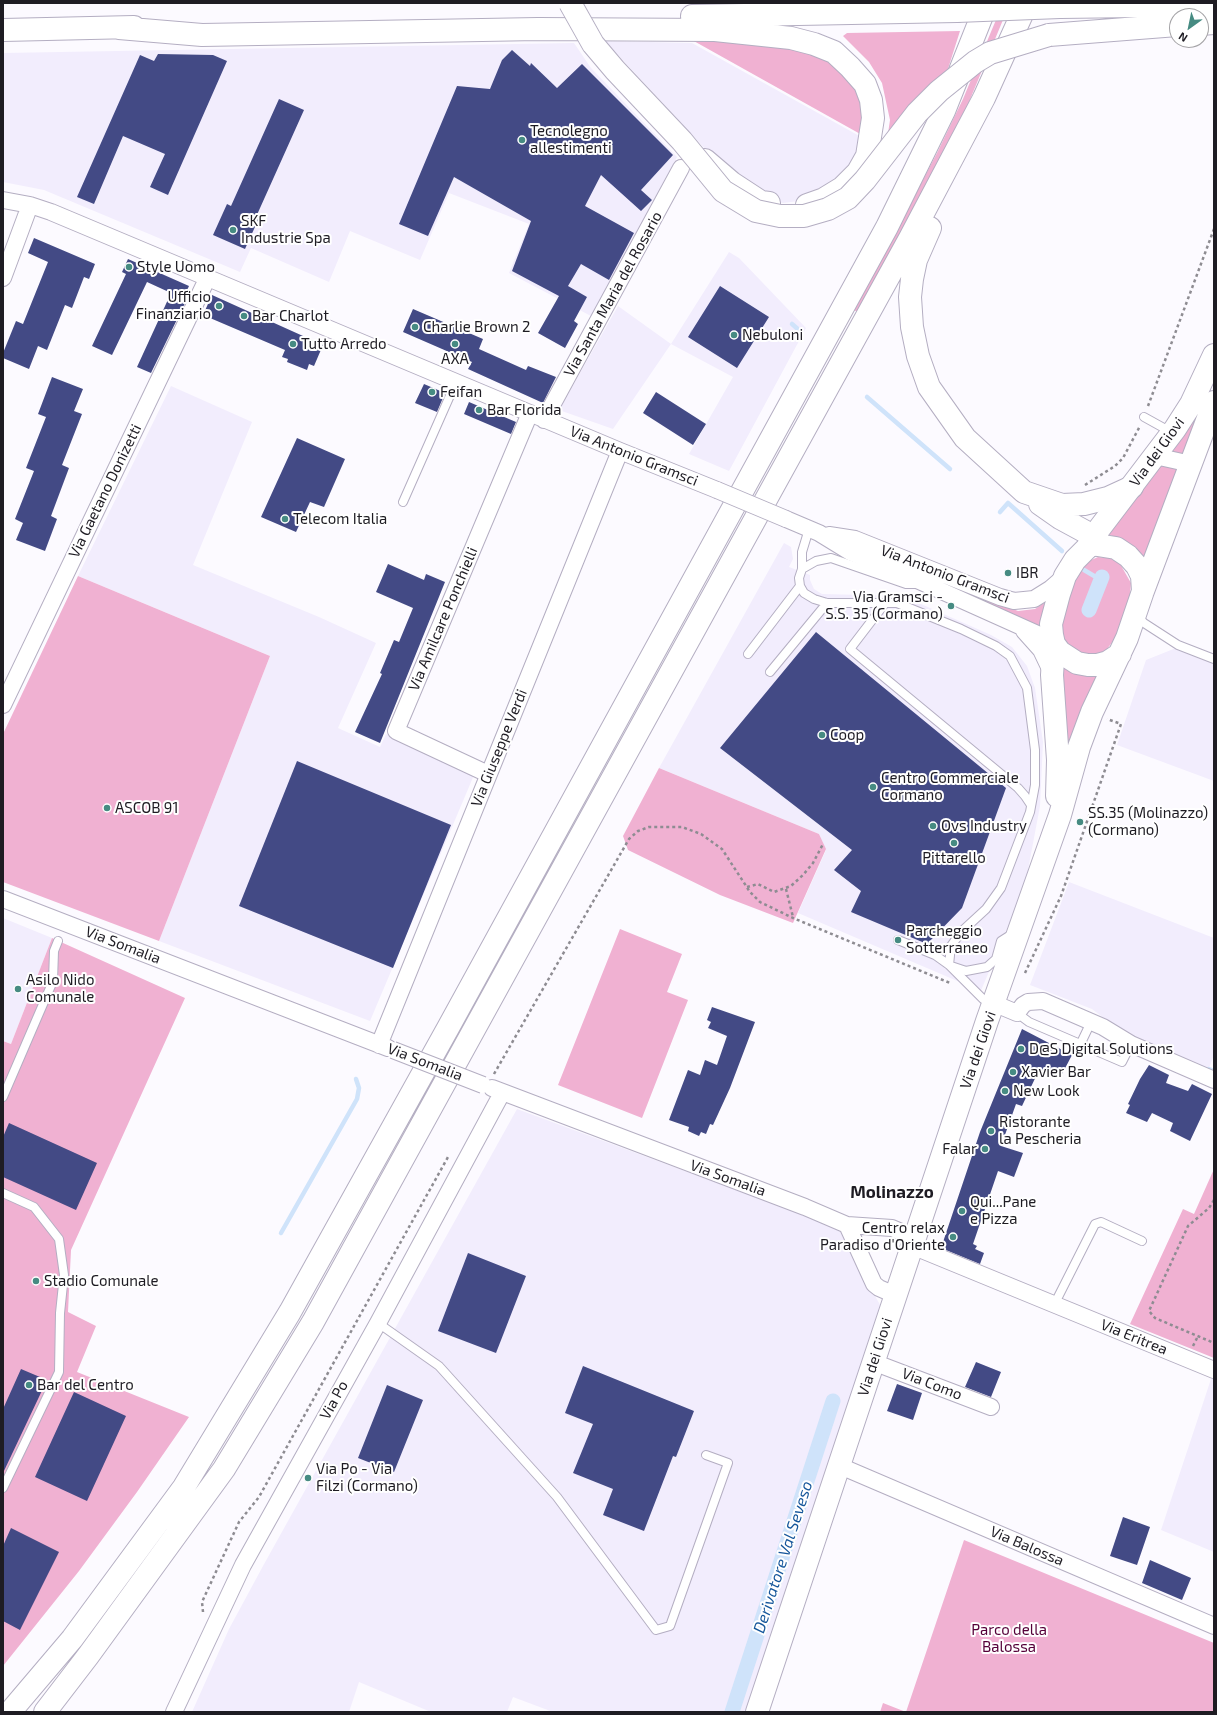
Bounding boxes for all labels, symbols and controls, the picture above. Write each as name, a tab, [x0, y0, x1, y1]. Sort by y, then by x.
north arrow	[1169, 8, 1209, 48]
text: N	[1176, 30, 1190, 45]
place label: Tecnolegno allestimenti	[530, 122, 612, 157]
marker: Tecnolegno allestimenti	[517, 135, 527, 145]
street label: Via Santa Maria del Rosario	[560, 208, 666, 380]
place label: SKF Industrie Spa	[241, 212, 331, 247]
marker: SKF Industrie Spa	[228, 225, 238, 235]
place label: Style Uomo	[137, 258, 215, 276]
marker: Style Uomo	[124, 262, 134, 272]
place label: Ufficio Finanziario	[136, 288, 211, 323]
marker: Ufficio Finanziario	[214, 301, 224, 311]
place label: Bar Charlot	[252, 307, 329, 325]
marker: Bar Charlot	[239, 311, 249, 321]
place label: Charlie Brown 2	[423, 318, 531, 336]
marker: Charlie Brown 2	[410, 322, 420, 332]
place label: Nebuloni	[742, 326, 803, 344]
marker: Nebuloni	[729, 330, 739, 340]
place label: Tutto Arredo	[301, 335, 387, 353]
marker: Tutto Arredo	[288, 339, 298, 349]
marker: AXA	[450, 339, 460, 349]
place label: AXA	[441, 350, 469, 368]
place label: Feifan	[440, 383, 482, 401]
marker: Feifan	[427, 387, 437, 397]
place label: Bar Florida	[487, 401, 562, 419]
marker: Bar Florida	[474, 405, 484, 415]
street label: Via dei Giovi	[1126, 414, 1188, 490]
street label: Via Gaetano Donizetti	[65, 421, 145, 561]
street label: Via Antonio Gramsci	[567, 422, 701, 490]
place label: Telecom Italia	[293, 510, 387, 528]
marker: Telecom Italia	[280, 514, 290, 524]
street label: Via Antonio Gramsci	[878, 541, 1012, 607]
street label: Via Amilcare Ponchielli	[405, 544, 481, 694]
place label: IBR	[1016, 564, 1038, 582]
marker: IBR	[1003, 568, 1013, 578]
place label: Via Gramsci - S.S. 35 (Cormano)	[825, 588, 943, 623]
marker: Via Gramsci - S.S. 35 (Cormano)	[946, 601, 956, 611]
street label: Via Giuseppe Verdi	[467, 686, 531, 810]
place label: Coop	[830, 726, 864, 744]
marker: Coop	[817, 730, 827, 740]
place label: Centro Commerciale Cormano	[881, 769, 1019, 804]
marker: Centro Commerciale Cormano	[868, 782, 878, 792]
place label: ASCOB 91	[115, 799, 178, 817]
marker: ASCOB 91	[102, 803, 112, 813]
place label: SS.35 (Molinazzo) (Cormano)	[1088, 804, 1208, 839]
place label: Ovs Industry	[941, 817, 1027, 835]
marker: SS.35 (Molinazzo) (Cormano)	[1075, 817, 1085, 827]
marker: Ovs Industry	[928, 821, 938, 831]
marker: Pittarello	[949, 838, 959, 848]
place label: Pittarello	[922, 849, 986, 867]
street label: Via Somalia	[83, 922, 163, 968]
place label: Parcheggio Sotterraneo	[906, 922, 988, 957]
marker: Parcheggio Sotterraneo	[893, 935, 903, 945]
place label: Asilo Nido Comunale	[26, 971, 94, 1006]
marker: Asilo Nido Comunale	[13, 984, 23, 994]
street label: Via dei Giovi	[956, 1009, 1000, 1091]
street label: Via Somalia	[385, 1039, 465, 1085]
place label: D@S Digital Solutions	[1029, 1040, 1173, 1058]
marker: D@S Digital Solutions	[1016, 1044, 1026, 1054]
place label: Xavier Bar	[1021, 1063, 1091, 1081]
marker: Xavier Bar	[1008, 1067, 1018, 1077]
place label: New Look	[1013, 1082, 1080, 1100]
marker: New Look	[1000, 1086, 1010, 1096]
place label: Ristorante la Pescheria	[999, 1113, 1082, 1148]
marker: Ristorante la Pescheria	[986, 1126, 996, 1136]
place label: Falar	[942, 1140, 977, 1158]
marker: Falar	[980, 1144, 990, 1154]
street label: Via Somalia	[688, 1156, 768, 1200]
district label: Molinazzo	[850, 1182, 934, 1202]
place label: Qui...Pane e Pizza	[970, 1193, 1036, 1228]
marker: Qui...Pane e Pizza	[957, 1206, 967, 1216]
place label: Centro relax Paradiso d'Oriente	[820, 1219, 945, 1254]
marker: Centro relax Paradiso d'Oriente	[948, 1232, 958, 1242]
place label: Stadio Comunale	[44, 1272, 159, 1290]
marker: Stadio Comunale	[31, 1276, 41, 1286]
street label: Via Eritrea	[1098, 1315, 1170, 1359]
street label: Via dei Giovi	[854, 1316, 896, 1398]
street label: Via Como	[899, 1364, 965, 1404]
place label: Bar del Centro	[37, 1376, 134, 1394]
street label: Via Po	[316, 1377, 352, 1423]
marker: Bar del Centro	[24, 1380, 34, 1390]
place label: Via Po - Via Filzi (Cormano)	[316, 1460, 418, 1495]
marker: Via Po - Via Filzi (Cormano)	[303, 1473, 313, 1483]
water label: Derivatore Val Seveso	[749, 1478, 817, 1636]
street label: Via Balossa	[987, 1522, 1067, 1570]
park label: Parco della Balossa	[971, 1621, 1047, 1656]

